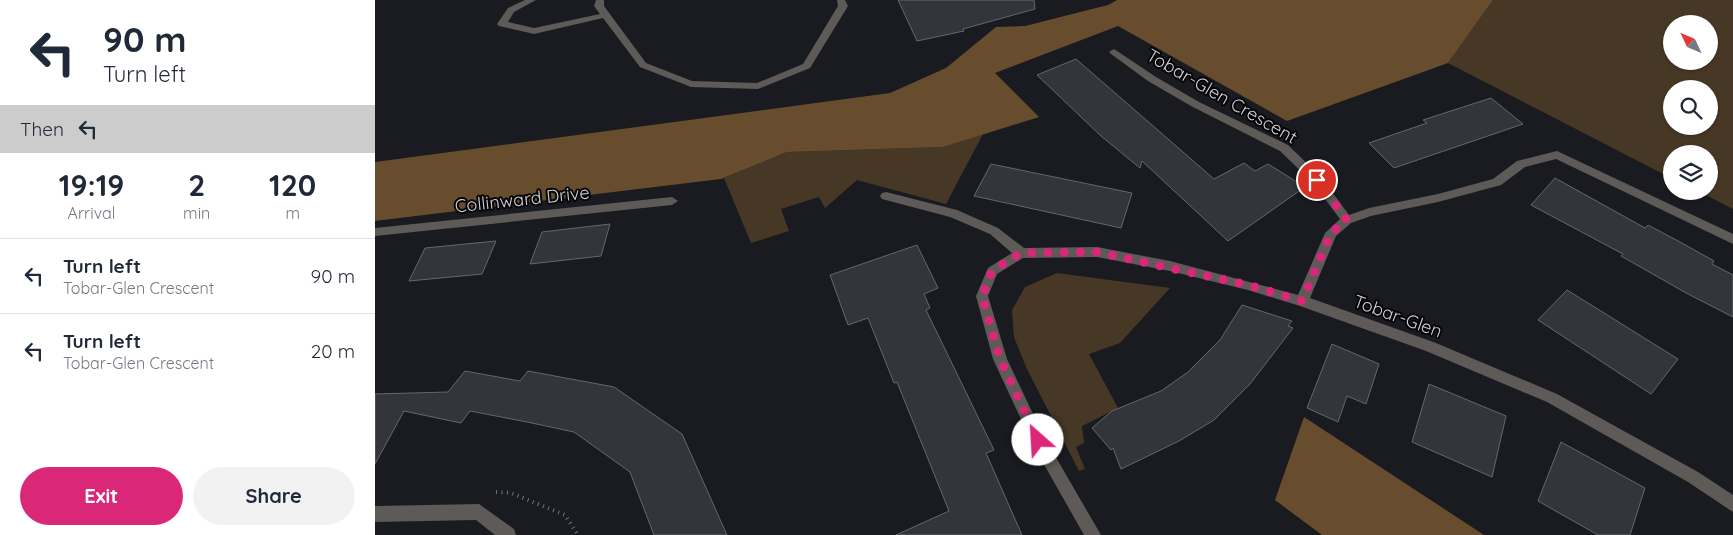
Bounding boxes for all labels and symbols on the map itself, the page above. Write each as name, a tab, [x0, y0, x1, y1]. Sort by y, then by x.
north arrow	[1663, 15, 1717, 70]
street label: Tobar-Glen Crescent	[1143, 43, 1301, 149]
pin	[1296, 159, 1338, 201]
street label: Collinward Drive	[453, 180, 591, 218]
street label: Tobar-Glen	[1351, 289, 1445, 343]
position arrow	[1011, 413, 1063, 465]

